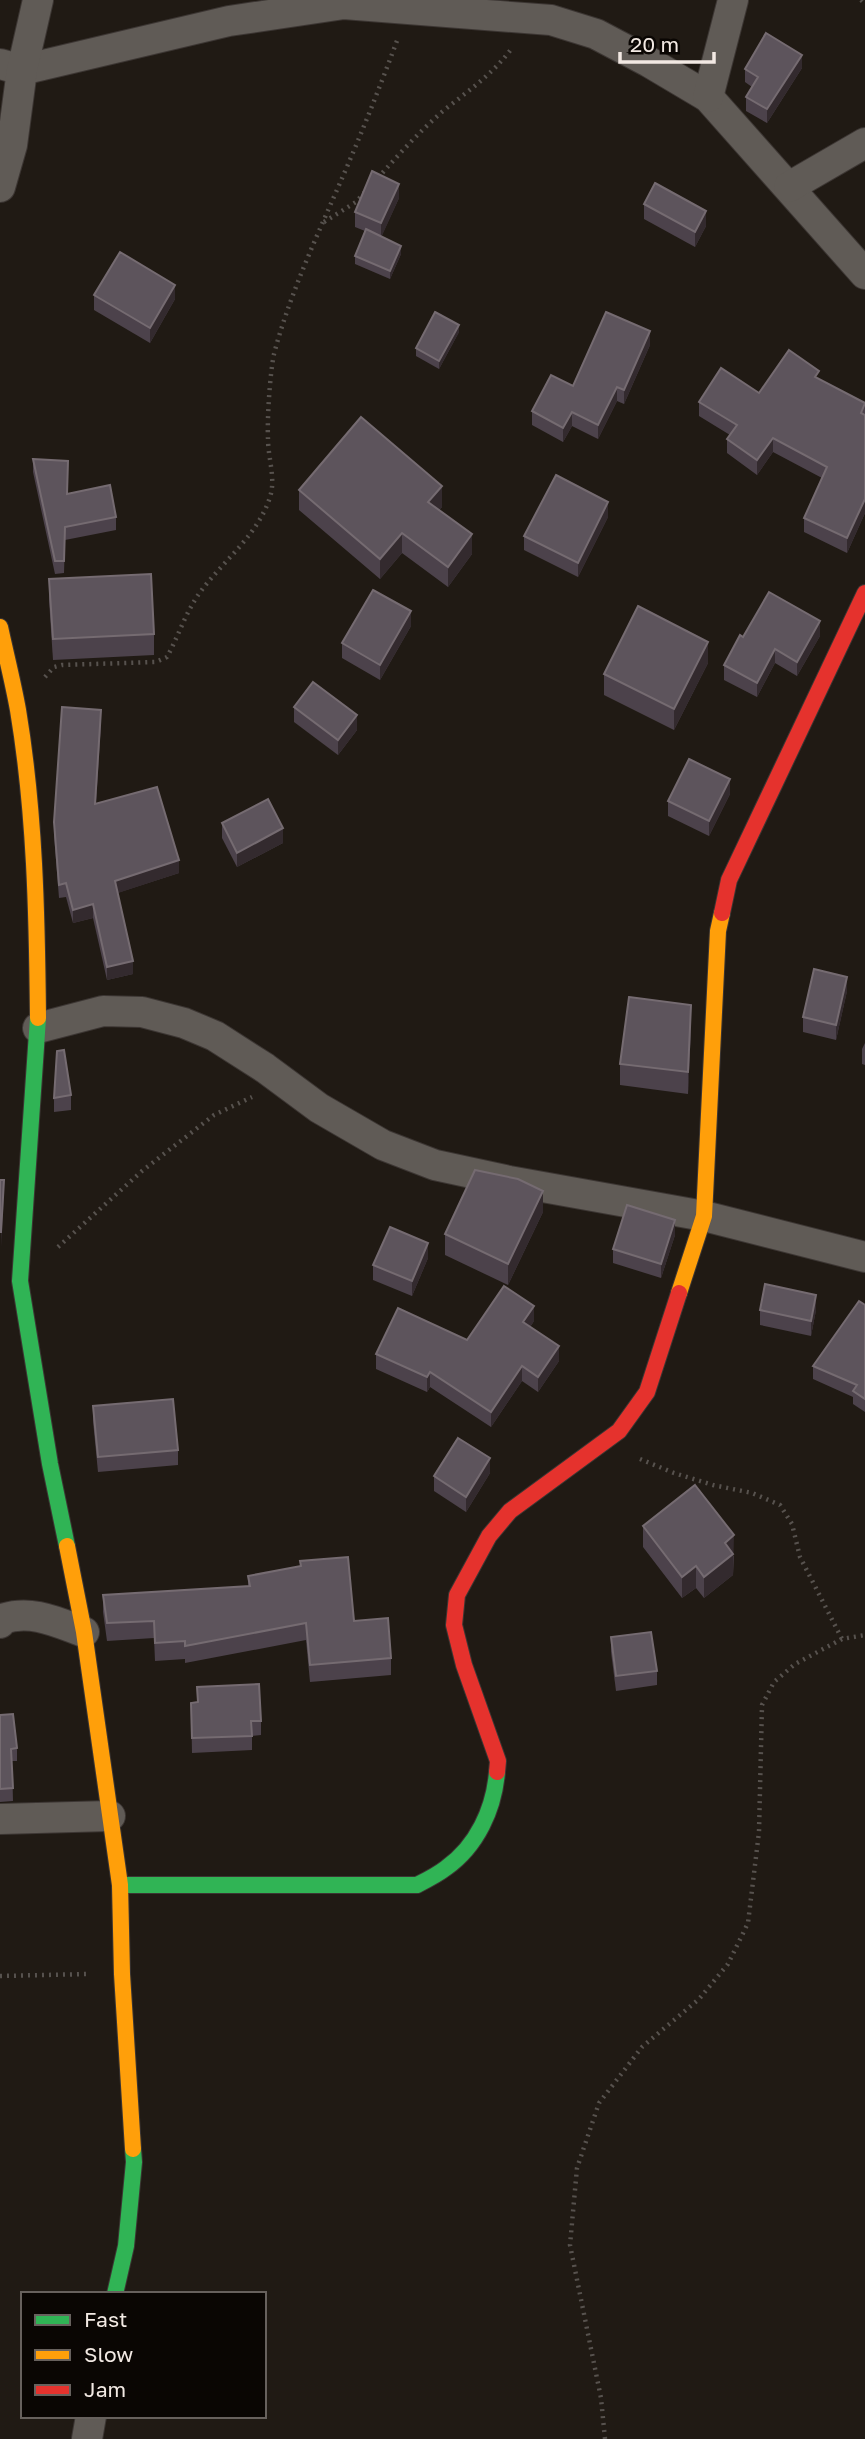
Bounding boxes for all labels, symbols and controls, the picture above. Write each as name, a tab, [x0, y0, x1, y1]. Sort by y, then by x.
scale bar	[620, 21, 714, 65]
text: 20 m	[630, 31, 679, 57]
legend	[21, 2292, 266, 2418]
text: Fast	[84, 2306, 127, 2332]
text: Slow	[84, 2341, 133, 2367]
text: Jam	[84, 2376, 126, 2402]

